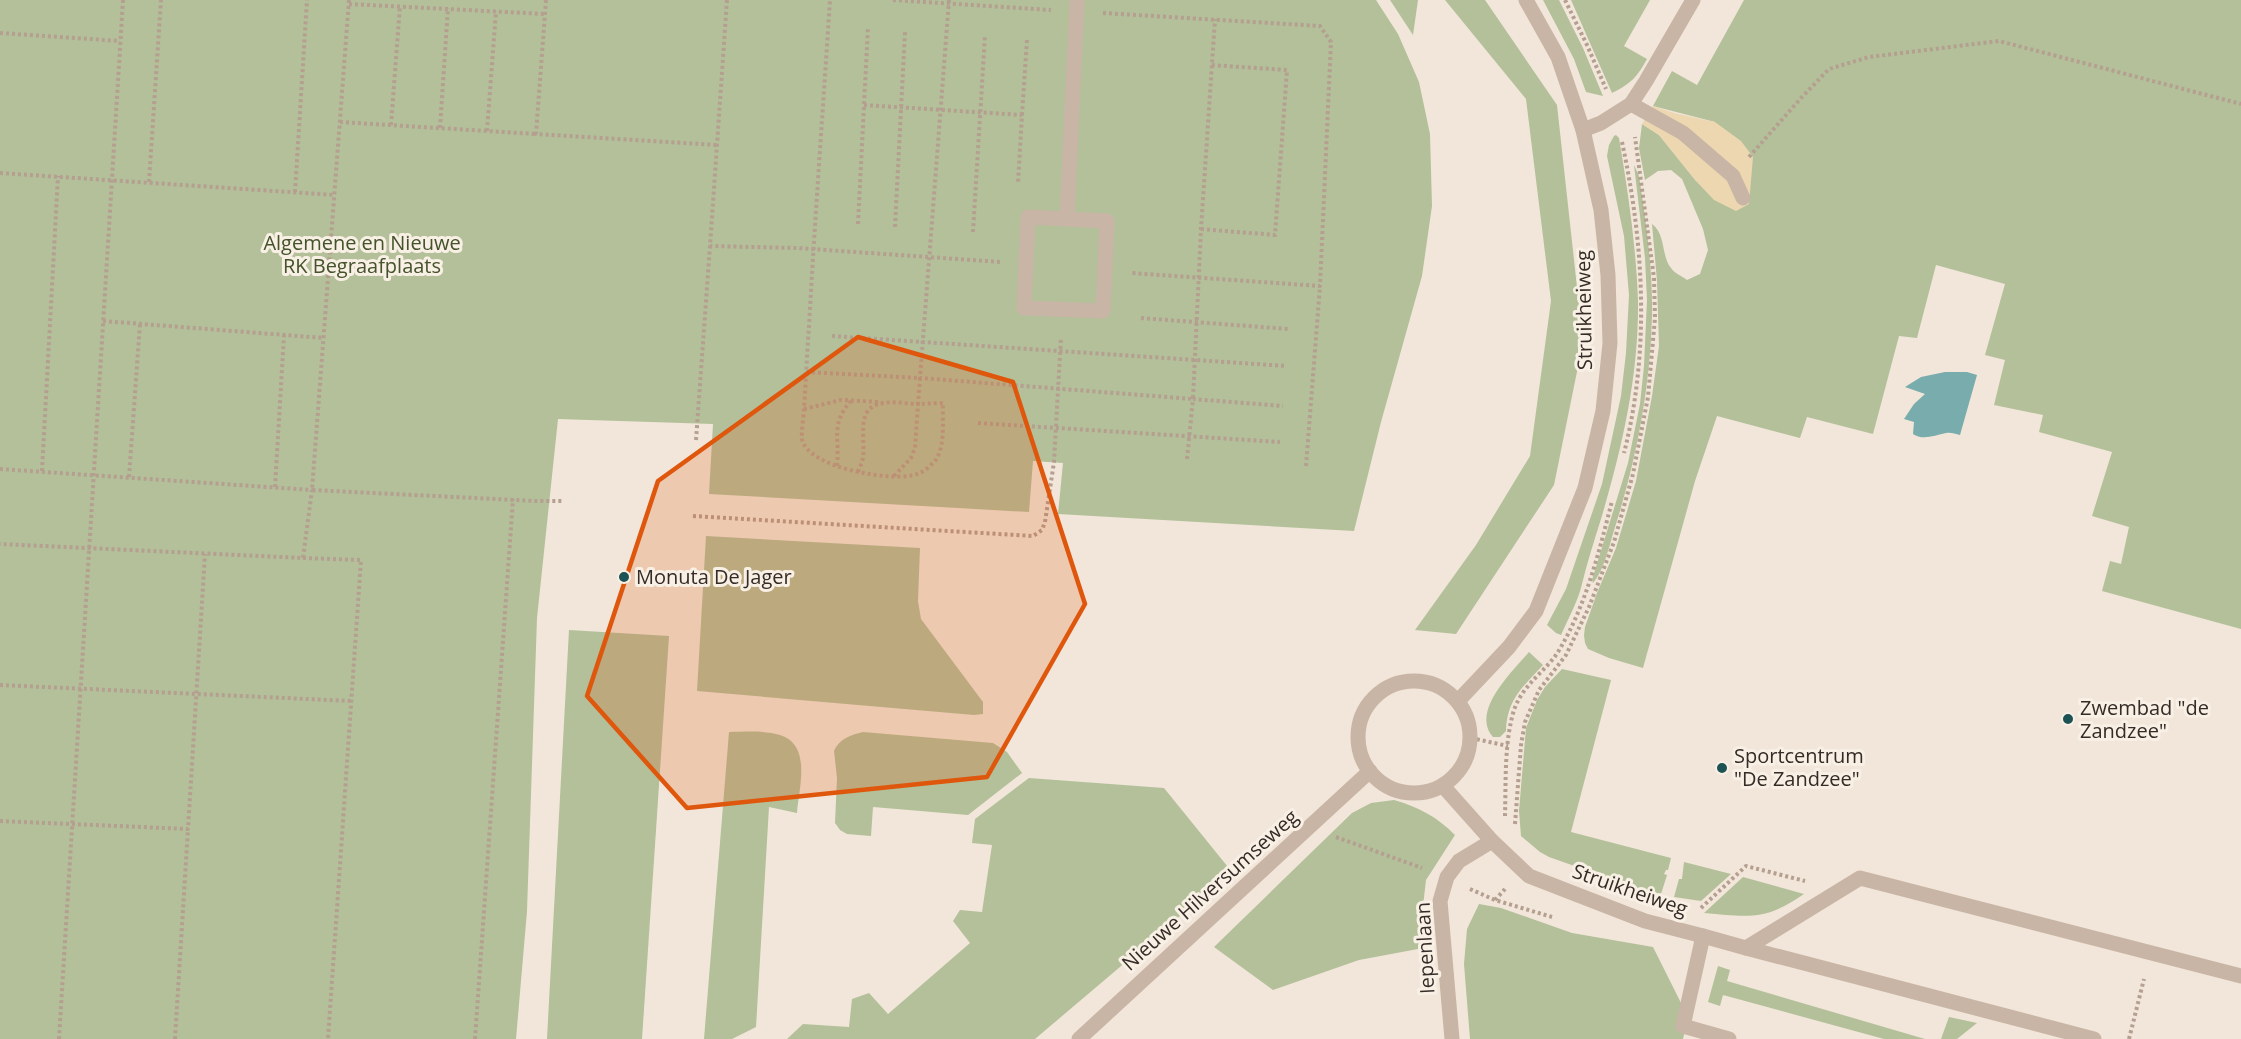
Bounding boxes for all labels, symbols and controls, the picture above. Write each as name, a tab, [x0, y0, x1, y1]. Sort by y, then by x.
park label: Algemene en Nieuwe RK Begraafplaats	[263, 229, 461, 279]
street label: Struikheiweg	[1569, 250, 1598, 370]
place label: Monuta De Jager	[636, 563, 792, 590]
marker: Monuta De Jager	[617, 570, 631, 584]
place label: Zwembad "de Zandzee"	[2080, 694, 2209, 744]
marker: Zwembad "de Zandzee"	[2061, 712, 2075, 726]
place label: Sportcentrum "De Zandzee"	[1734, 742, 1864, 792]
marker: Sportcentrum "De Zandzee"	[1715, 761, 1729, 775]
street label: Nieuwe Hilversumseweg	[1116, 803, 1304, 976]
street label: Struikheiweg	[1569, 857, 1692, 922]
street label: Iepenlaan	[1409, 901, 1440, 995]

